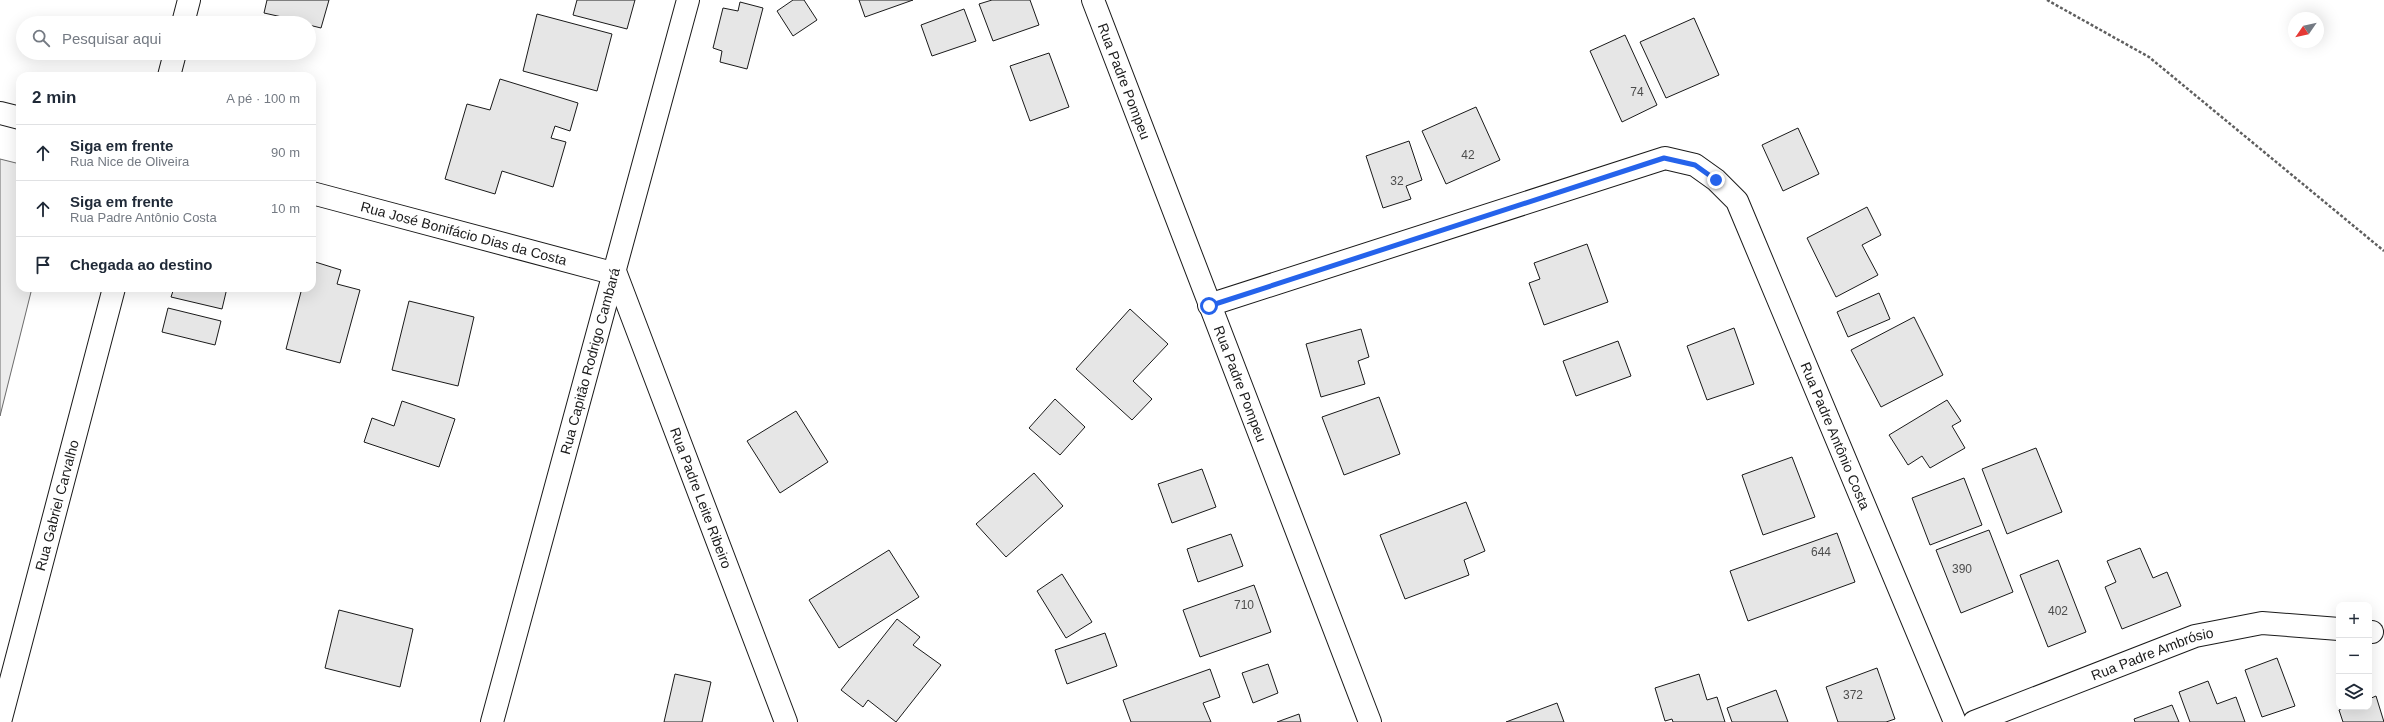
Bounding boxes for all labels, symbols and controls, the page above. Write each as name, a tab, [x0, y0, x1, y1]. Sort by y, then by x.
north arrow	[2288, 12, 2324, 48]
search box	[16, 16, 316, 60]
street label: Rua Padre Pompeu	[1095, 21, 1154, 142]
icon: search	[30, 27, 52, 49]
text: Pesquisar aqui	[62, 30, 161, 47]
house number: 74	[1630, 85, 1644, 99]
text: 2 min	[32, 88, 76, 107]
text: A pé · 100 m	[226, 91, 300, 106]
text: Siga em frente	[70, 137, 173, 154]
icon: ahead	[32, 142, 54, 164]
text: 90 m	[271, 145, 300, 160]
house number: 42	[1461, 148, 1475, 162]
text: Rua Nice de Oliveira	[70, 154, 189, 169]
route end	[1707, 171, 1725, 189]
house number: 32	[1390, 174, 1404, 188]
text: Siga em frente	[70, 193, 173, 210]
icon: ahead	[32, 198, 54, 220]
street label: Rua José Bonifácio Dias da Costa	[359, 198, 569, 269]
text: 10 m	[271, 201, 300, 216]
text: Rua Padre Antônio Costa	[70, 210, 217, 225]
icon: arrive	[32, 254, 54, 276]
text: Chegada ao destino	[70, 256, 213, 273]
street label: Rua Capitão Rodrigo Cambará	[557, 266, 623, 456]
route start	[1200, 297, 1218, 315]
street label: Rua Padre Pompeu	[1211, 323, 1270, 444]
street label: Rua Padre Antônio Costa	[1797, 360, 1873, 512]
street label: Rua Padre Leite Ribeiro	[667, 425, 735, 571]
street label: Rua Gabriel Carvalho	[32, 438, 82, 573]
house number: 644	[1811, 545, 1831, 559]
house number: 390	[1952, 562, 1972, 576]
house number: 710	[1234, 598, 1254, 612]
map controls	[2336, 602, 2372, 710]
button: +	[2336, 602, 2372, 638]
house number: 402	[2048, 604, 2068, 618]
street label: Rua Padre Ambrósio	[2089, 625, 2215, 684]
button: −	[2336, 638, 2372, 674]
button: layers	[2336, 674, 2372, 710]
house number: 372	[1843, 688, 1863, 702]

